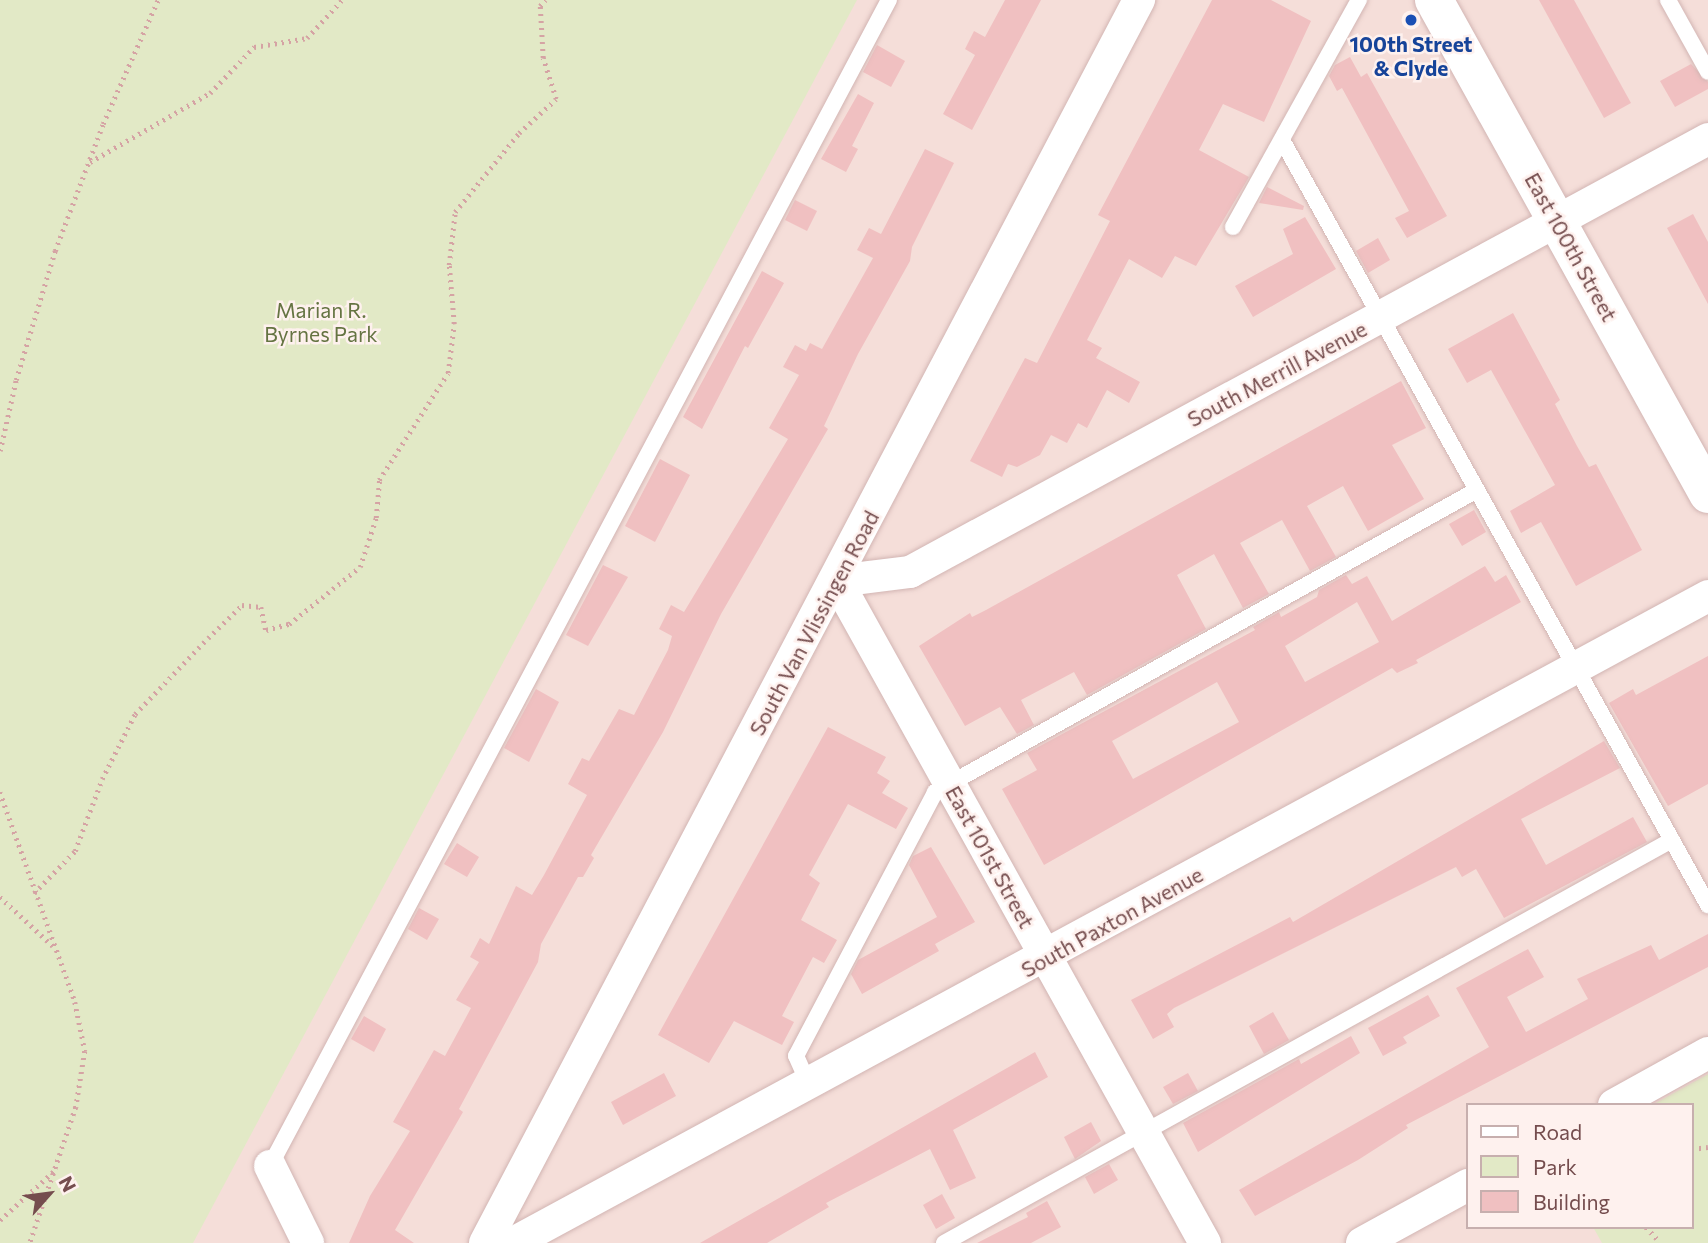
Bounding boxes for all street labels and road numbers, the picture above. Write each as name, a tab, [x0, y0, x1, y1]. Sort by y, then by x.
street label: East 100th Street	[1520, 168, 1622, 326]
street label: South Merrill Avenue	[1183, 316, 1371, 432]
street label: South Van Vlissingen Road	[744, 506, 884, 740]
street label: East 101st Street	[941, 781, 1039, 933]
street label: South Paxton Avenue	[1017, 862, 1207, 982]

